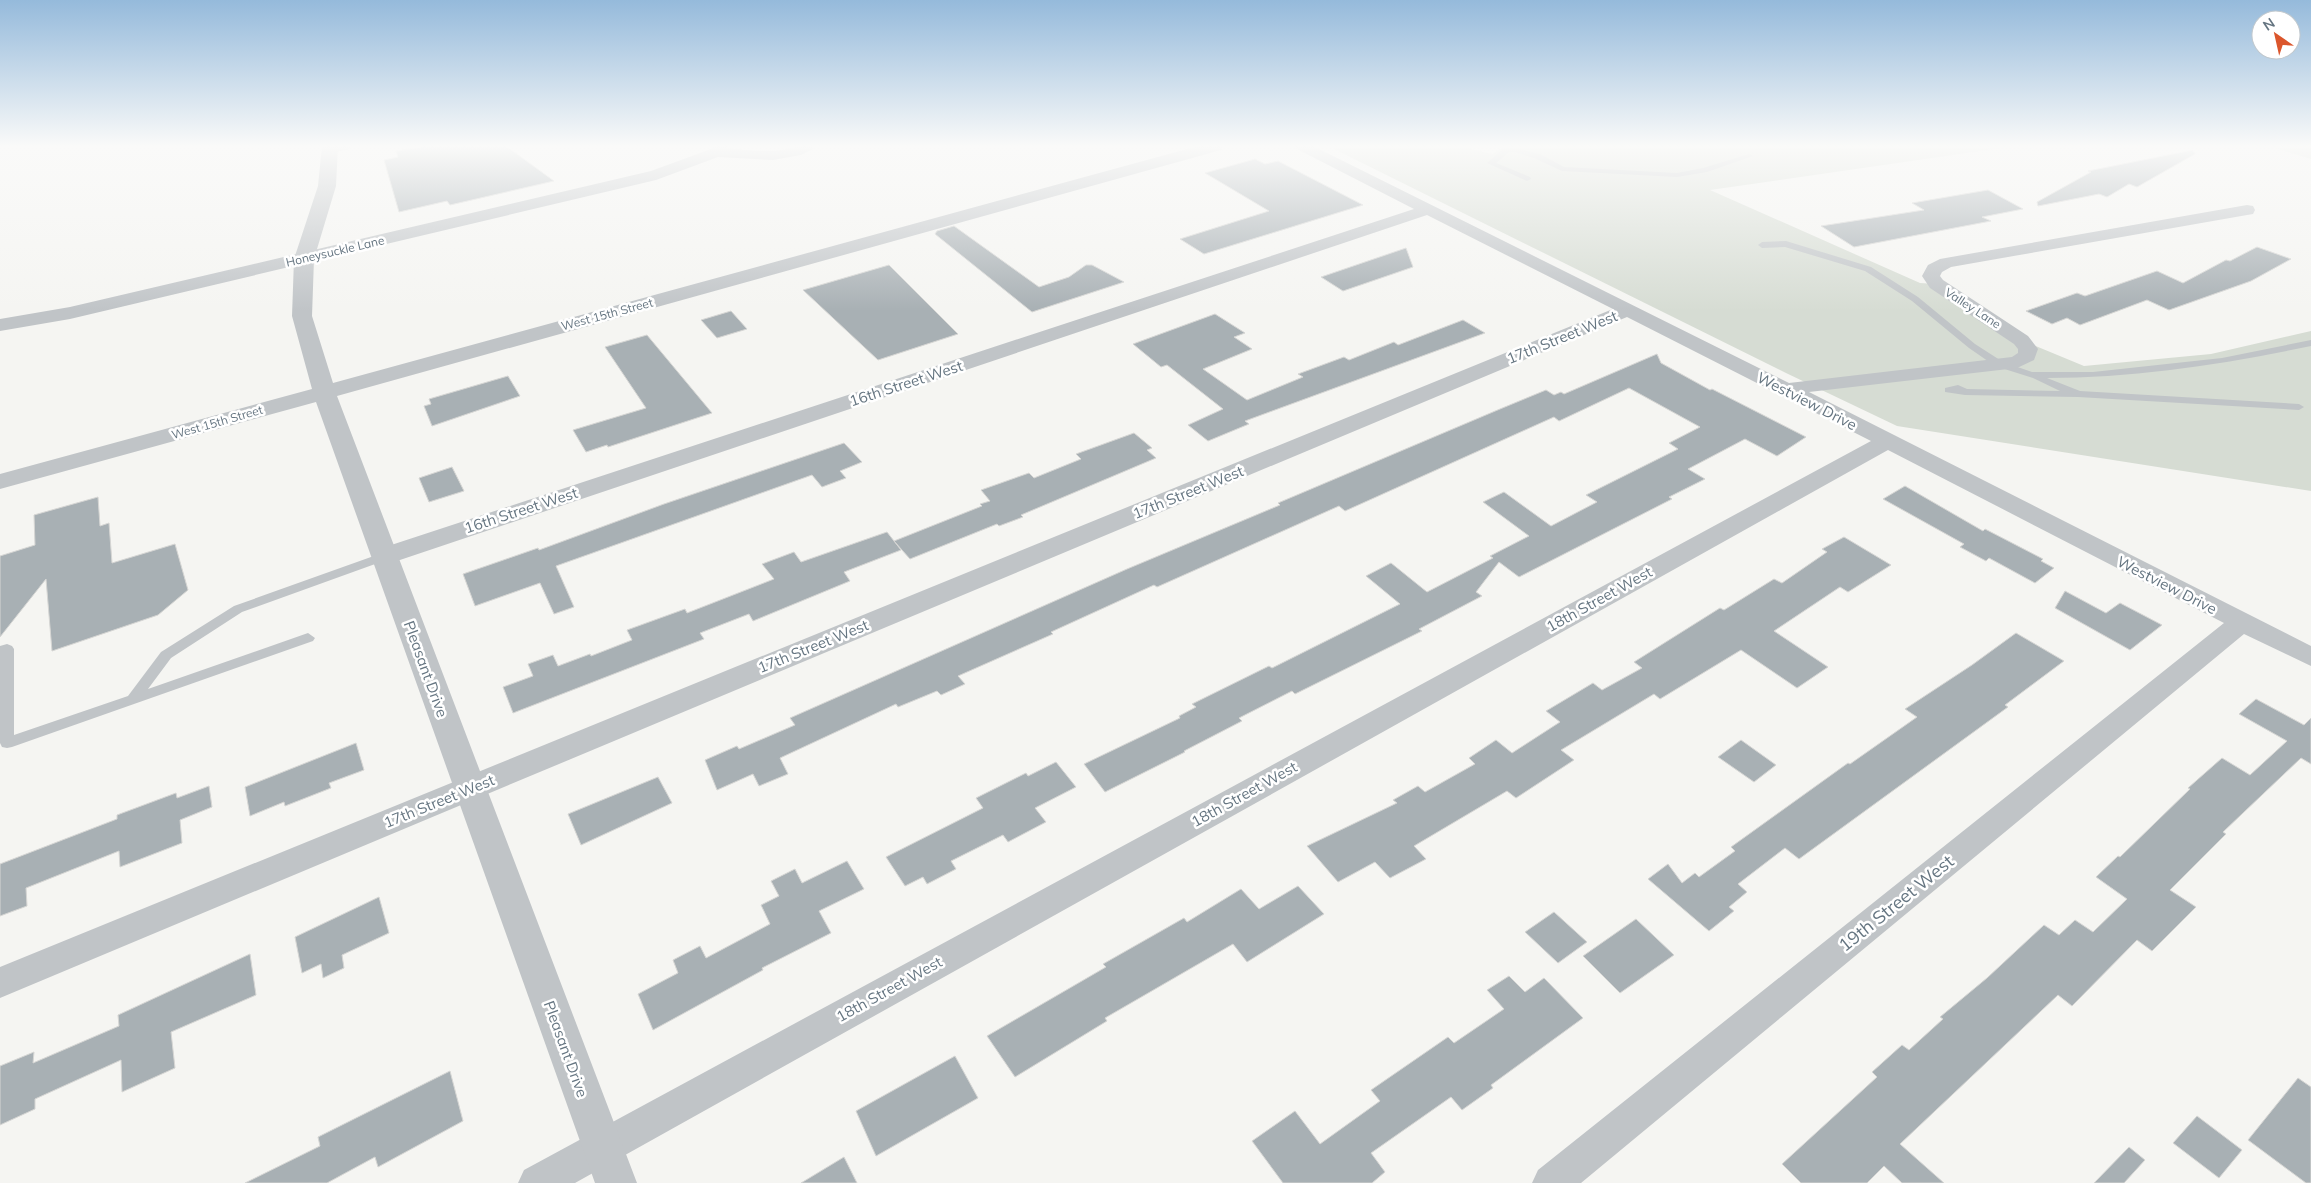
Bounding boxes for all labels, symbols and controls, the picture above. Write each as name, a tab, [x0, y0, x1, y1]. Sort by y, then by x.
north arrow	[2251, 10, 2301, 60]
text: N	[2259, 14, 2278, 35]
street label: Honeysuckle Lane	[284, 232, 386, 270]
street label: Valley Lane	[1942, 284, 2004, 332]
street label: West 15th Street	[559, 295, 655, 333]
street label: 17th Street West	[1504, 306, 1620, 368]
street label: 16th Street West	[847, 356, 965, 410]
street label: Westview Drive	[1754, 368, 1860, 434]
street label: West 15th Street	[170, 402, 264, 442]
street label: 17th Street West	[1130, 461, 1246, 523]
street label: 16th Street West	[462, 483, 580, 537]
street label: Westview Drive	[2114, 552, 2220, 618]
street label: 18th Street West	[1543, 562, 1655, 636]
street label: 17th Street West	[755, 615, 871, 677]
street label: Pleasant Drive	[400, 618, 452, 720]
street label: 18th Street West	[1188, 757, 1300, 831]
street label: 17th Street West	[381, 770, 497, 832]
street label: 19th Street West	[1834, 850, 1958, 956]
street label: 18th Street West	[833, 952, 945, 1026]
street label: Pleasant Drive	[540, 998, 592, 1100]

